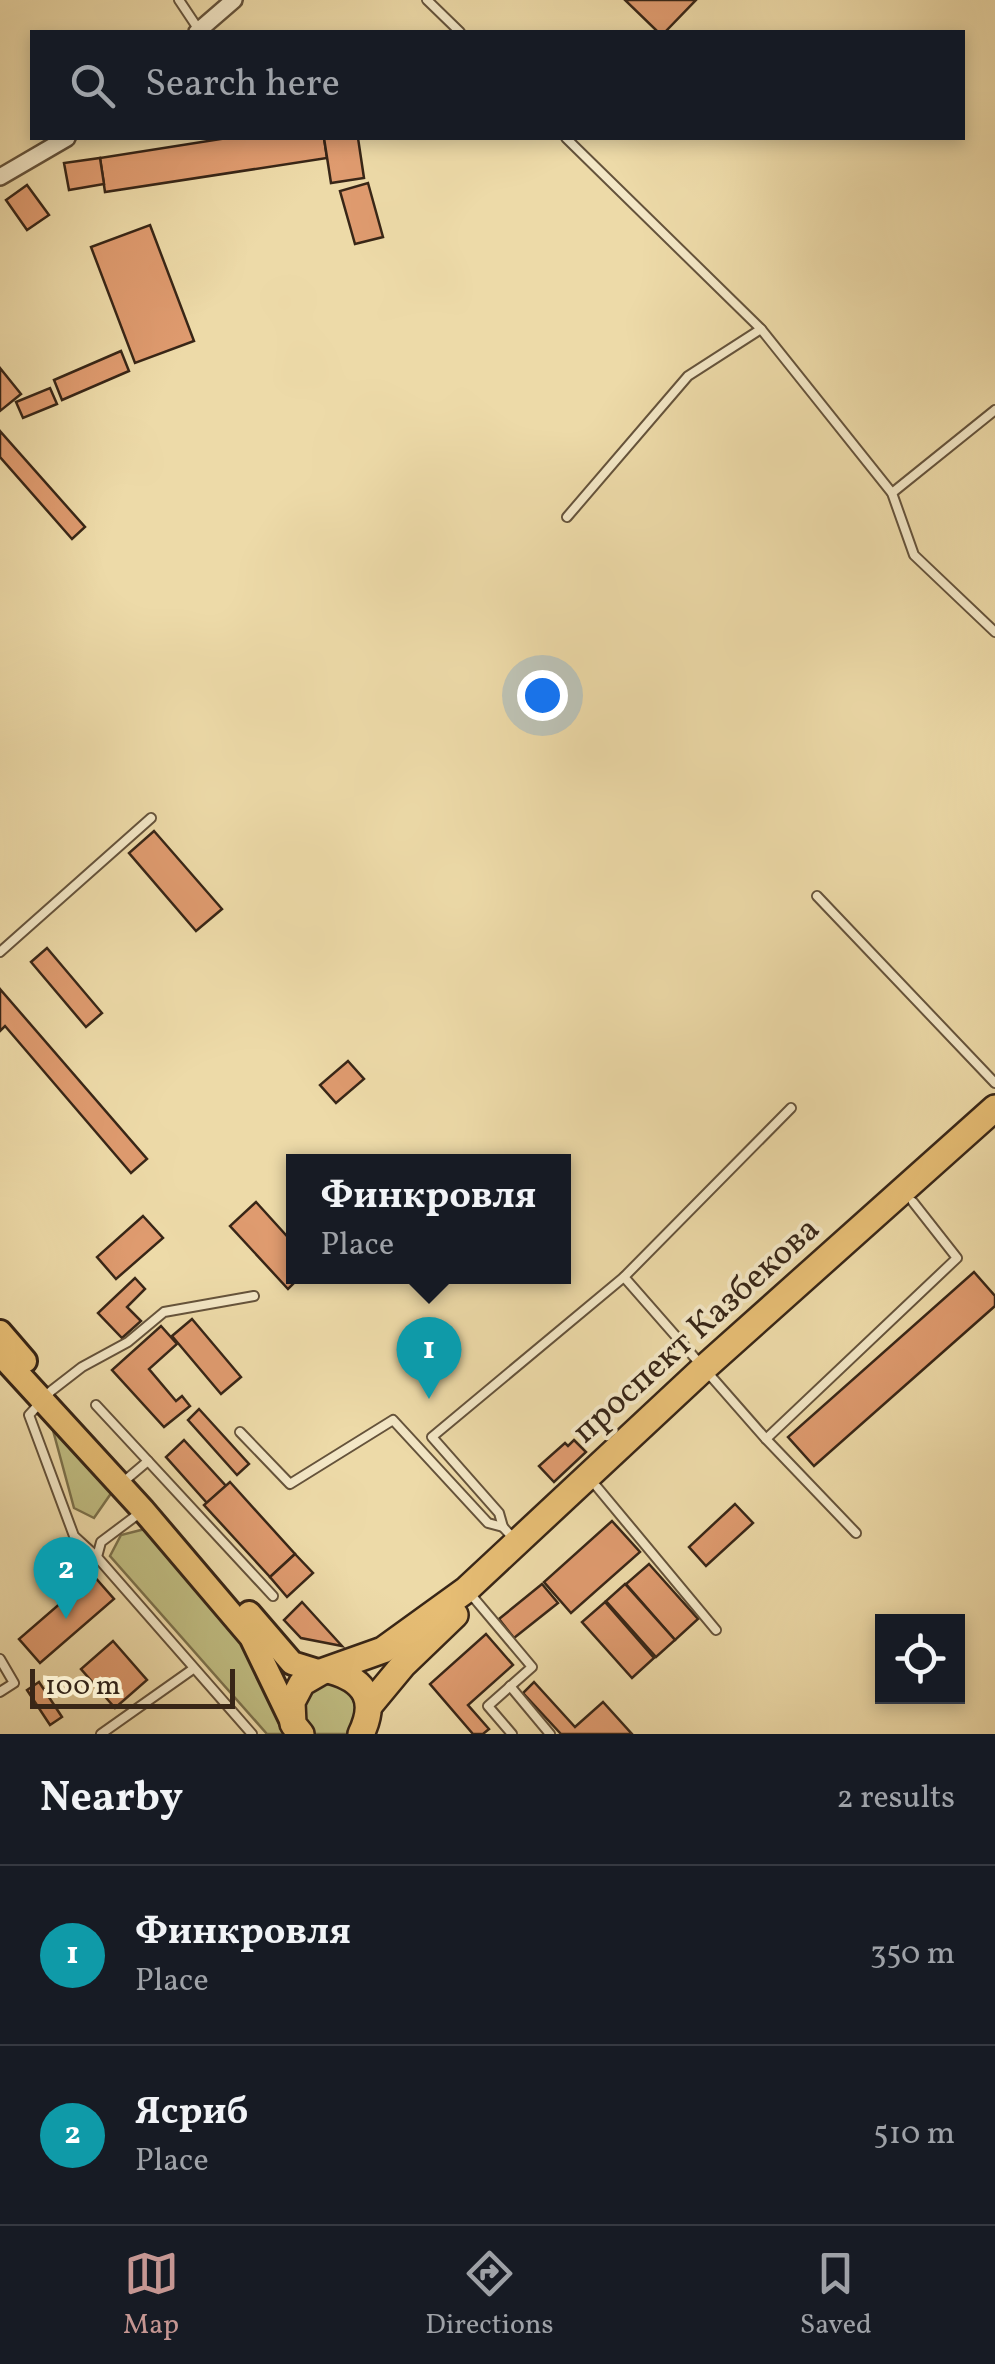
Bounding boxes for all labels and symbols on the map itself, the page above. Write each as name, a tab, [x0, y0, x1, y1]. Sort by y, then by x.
your location	[517, 670, 568, 721]
street label: проспект Казбекова	[563, 1207, 831, 1455]
pin: 1	[396, 1316, 462, 1399]
pin: 2	[34, 1536, 98, 1619]
scale bar	[30, 1664, 235, 1708]

